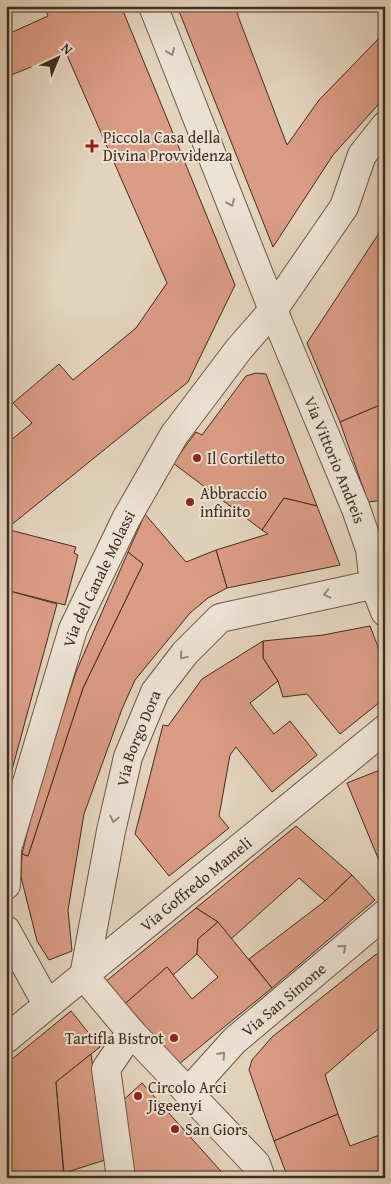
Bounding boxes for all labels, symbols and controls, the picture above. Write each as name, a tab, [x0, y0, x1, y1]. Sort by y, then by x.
north arrow	[32, 32, 82, 82]
text: N	[57, 38, 78, 60]
one-way arrow	[165, 47, 175, 55]
place label: Piccola Casa della Divina Provvidenza	[103, 125, 233, 167]
marker: Piccola Casa della Divina Provvidenza	[85, 139, 99, 153]
one-way arrow	[224, 198, 235, 207]
street label: Via Vittorio Andreis	[298, 393, 372, 526]
place label: Il Cortiletto	[207, 446, 285, 470]
marker: Il Cortiletto	[191, 452, 203, 464]
place label: Abbraccio infinito	[200, 481, 267, 523]
marker: Abbraccio infinito	[184, 496, 196, 508]
street label: Via del Canale Molassi	[56, 505, 141, 650]
one-way arrow	[322, 588, 331, 598]
one-way arrow	[181, 650, 189, 659]
street label: Via Borgo Dora	[110, 686, 167, 789]
one-way arrow	[109, 815, 120, 824]
street label: Via Goffredo Mameli	[134, 830, 257, 937]
one-way arrow	[338, 945, 347, 954]
street label: Via San Simone	[236, 957, 331, 1042]
place label: Tartifla Bistrot	[65, 1026, 164, 1050]
marker: Tartifla Bistrot	[168, 1032, 180, 1044]
one-way arrow	[216, 1052, 225, 1061]
place label: Circolo Arci Jigeenyi	[146, 1075, 227, 1117]
marker: Circolo Arci Jigeenyi	[132, 1090, 144, 1102]
place label: San Giors	[185, 1117, 248, 1141]
marker: San Giors	[169, 1123, 181, 1135]

